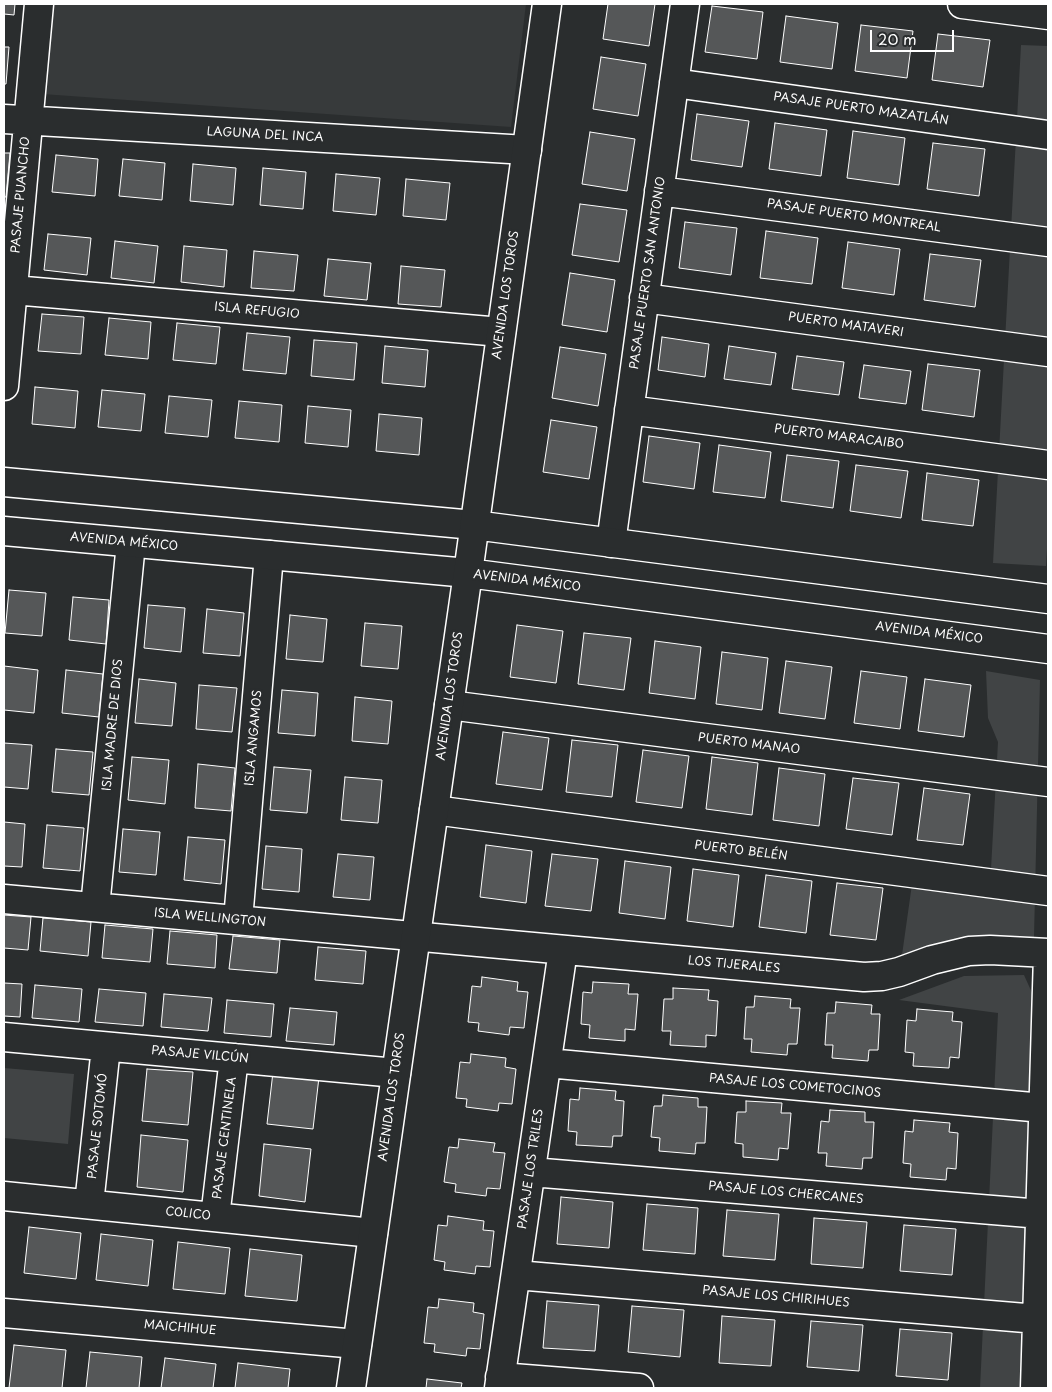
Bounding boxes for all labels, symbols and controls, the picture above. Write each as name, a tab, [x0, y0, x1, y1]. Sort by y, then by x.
scale bar	[872, 20, 956, 52]
text: 20 m	[878, 27, 917, 50]
street label: PASAJE PUERTO MAZATLÁN	[772, 90, 950, 128]
street label: LAGUNA DEL INCA	[206, 125, 324, 145]
street label: PASAJE PUANCHO	[9, 136, 33, 254]
street label: PASAJE PUERTO SAN ANTONIO	[627, 176, 669, 370]
street label: PASAJE PUERTO MONTREAL	[766, 197, 942, 235]
street label: AVENIDA LOS TOROS	[490, 230, 522, 360]
street label: ISLA REFUGIO	[214, 300, 300, 322]
street label: PUERTO MATAVERI	[787, 310, 905, 340]
street label: PUERTO MARACAIBO	[773, 422, 905, 452]
street label: AVENIDA MÉXICO	[69, 530, 179, 554]
street label: AVENIDA MÉXICO	[472, 567, 582, 595]
street label: AVENIDA MÉXICO	[874, 619, 984, 647]
street label: AVENIDA LOS TOROS	[434, 631, 466, 761]
street label: ISLA MADRE DE DIOS	[100, 658, 126, 792]
street label: ISLA ANGAMOS	[243, 689, 265, 787]
street label: PUERTO MANAO	[697, 731, 801, 757]
street label: PUERTO BELÉN	[694, 838, 788, 864]
street label: ISLA WELLINGTON	[153, 906, 267, 930]
street label: LOS TIJERALES	[687, 954, 781, 976]
street label: AVENIDA LOS TOROS	[376, 1032, 408, 1162]
street label: PASAJE VILCÚN	[151, 1044, 249, 1066]
street label: PASAJE LOS COMETOCINOS	[708, 1071, 882, 1101]
street label: PASAJE SOTOMÓ	[85, 1072, 111, 1180]
street label: PASAJE CENTINELA	[210, 1076, 240, 1200]
street label: PASAJE LOS TRILES	[515, 1108, 547, 1230]
street label: PASAJE LOS CHERCANES	[708, 1179, 864, 1207]
street label: COLICO	[165, 1204, 211, 1224]
street label: PASAJE LOS CHIRIHUES	[702, 1283, 850, 1311]
street label: MAICHIHUE	[143, 1318, 217, 1338]

